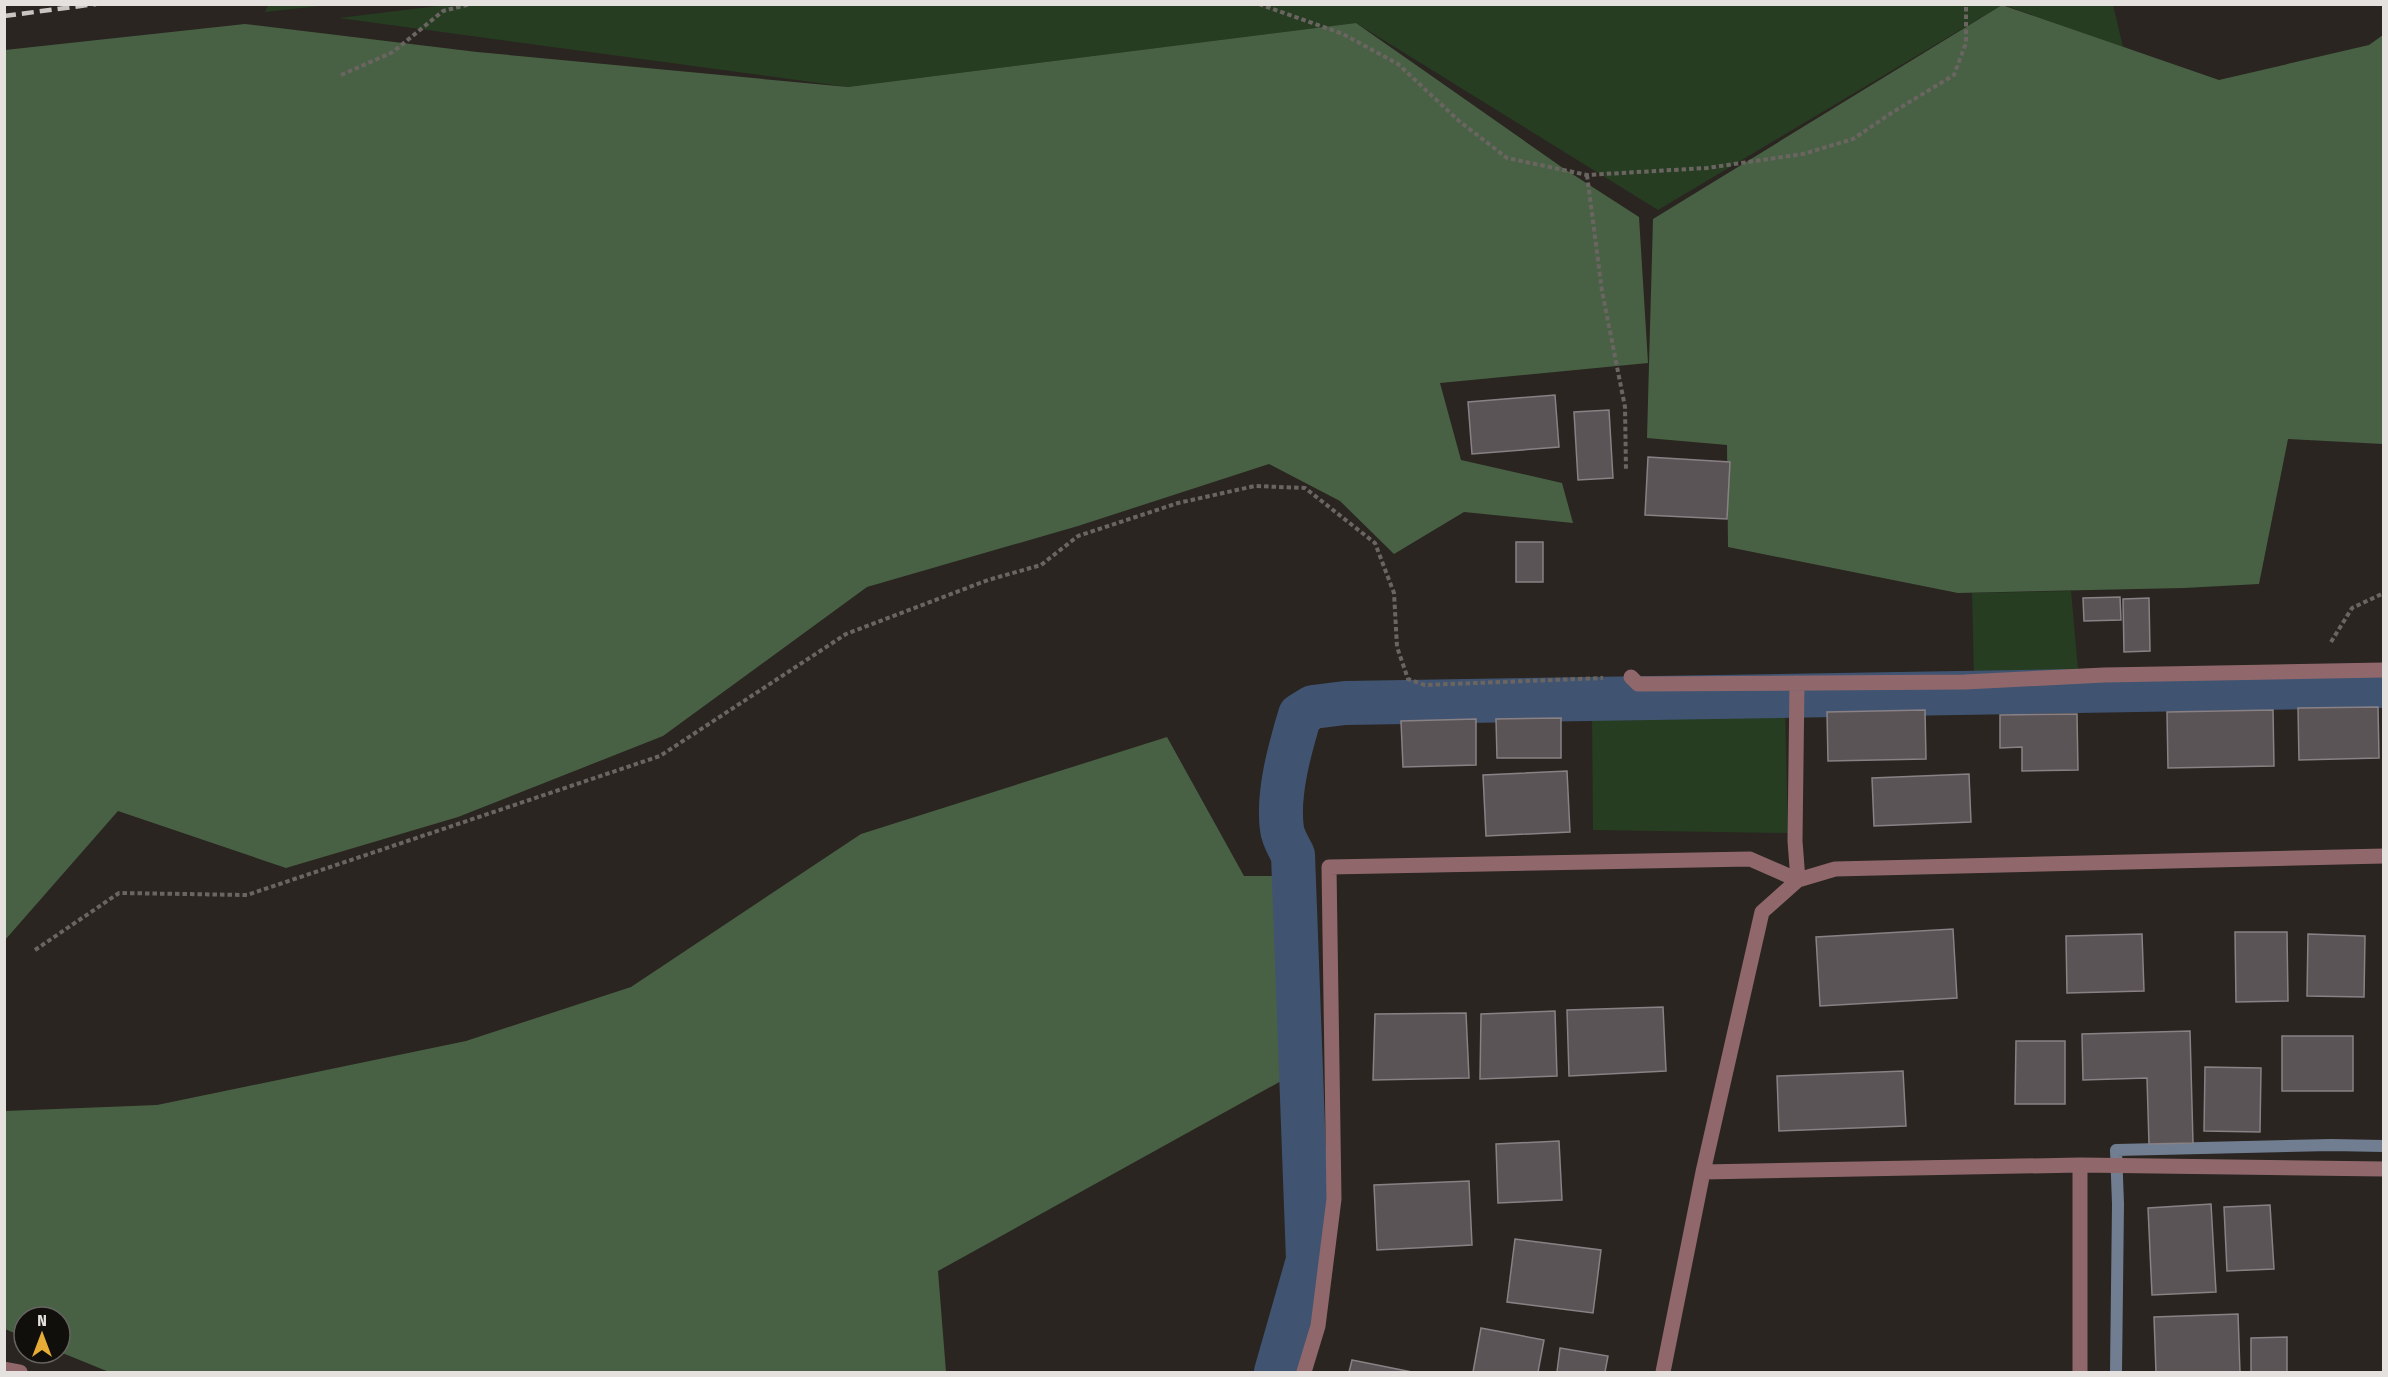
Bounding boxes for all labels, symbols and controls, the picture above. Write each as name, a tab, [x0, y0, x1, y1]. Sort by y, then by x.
north arrow	[12, 1305, 72, 1365]
text: N	[37, 1311, 47, 1330]

